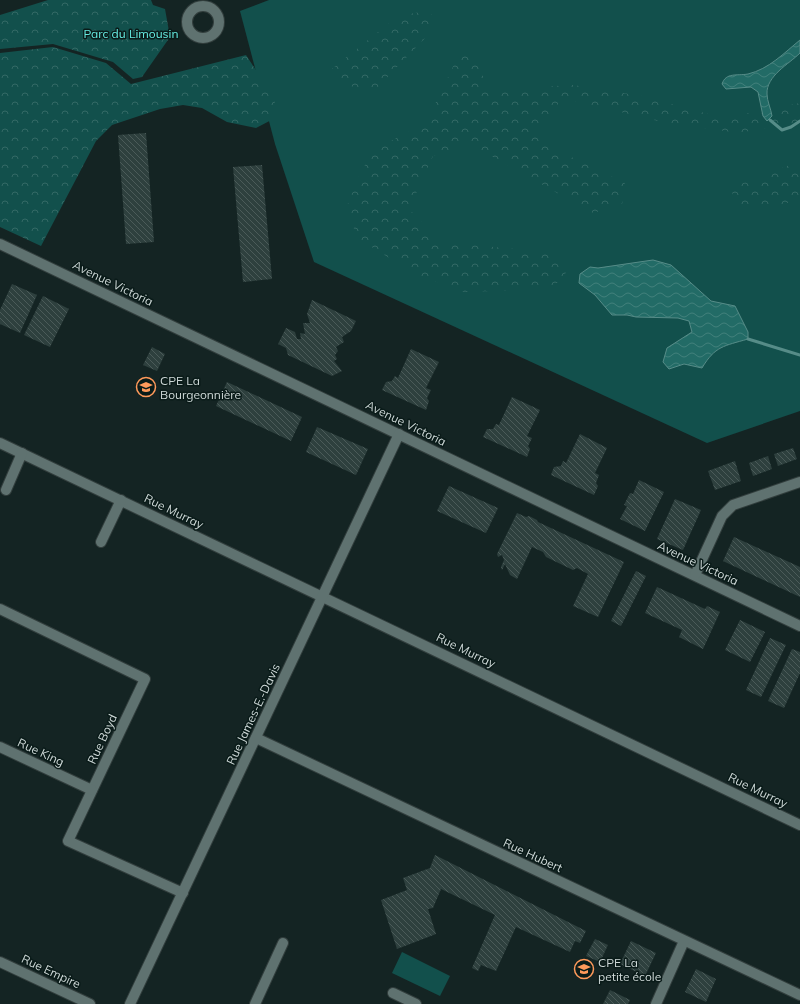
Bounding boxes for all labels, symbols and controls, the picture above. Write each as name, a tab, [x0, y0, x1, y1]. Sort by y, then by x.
park label: Parc du Limousin	[84, 26, 178, 41]
street label: Avenue Victoria	[70, 257, 156, 309]
place label: CPE La Bourgeonnière	[160, 373, 241, 402]
school or university icon: CPE La Bourgeonnière	[135, 376, 157, 398]
street label: Avenue Victoria	[363, 397, 449, 449]
street label: Rue Murray	[142, 490, 207, 532]
street label: Avenue Victoria	[655, 538, 741, 588]
street label: Rue Murray	[434, 629, 499, 671]
street label: Rue James-E.-Davis	[223, 661, 283, 767]
street label: Rue Boyd	[84, 712, 120, 766]
street label: Rue King	[15, 735, 67, 769]
street label: Rue Murray	[726, 769, 791, 811]
street label: Rue Hubert	[501, 835, 565, 875]
street label: Rue Empire	[19, 951, 83, 991]
place label: CPE La petite école	[598, 955, 661, 984]
school or university icon: CPE La petite école	[573, 958, 595, 980]

